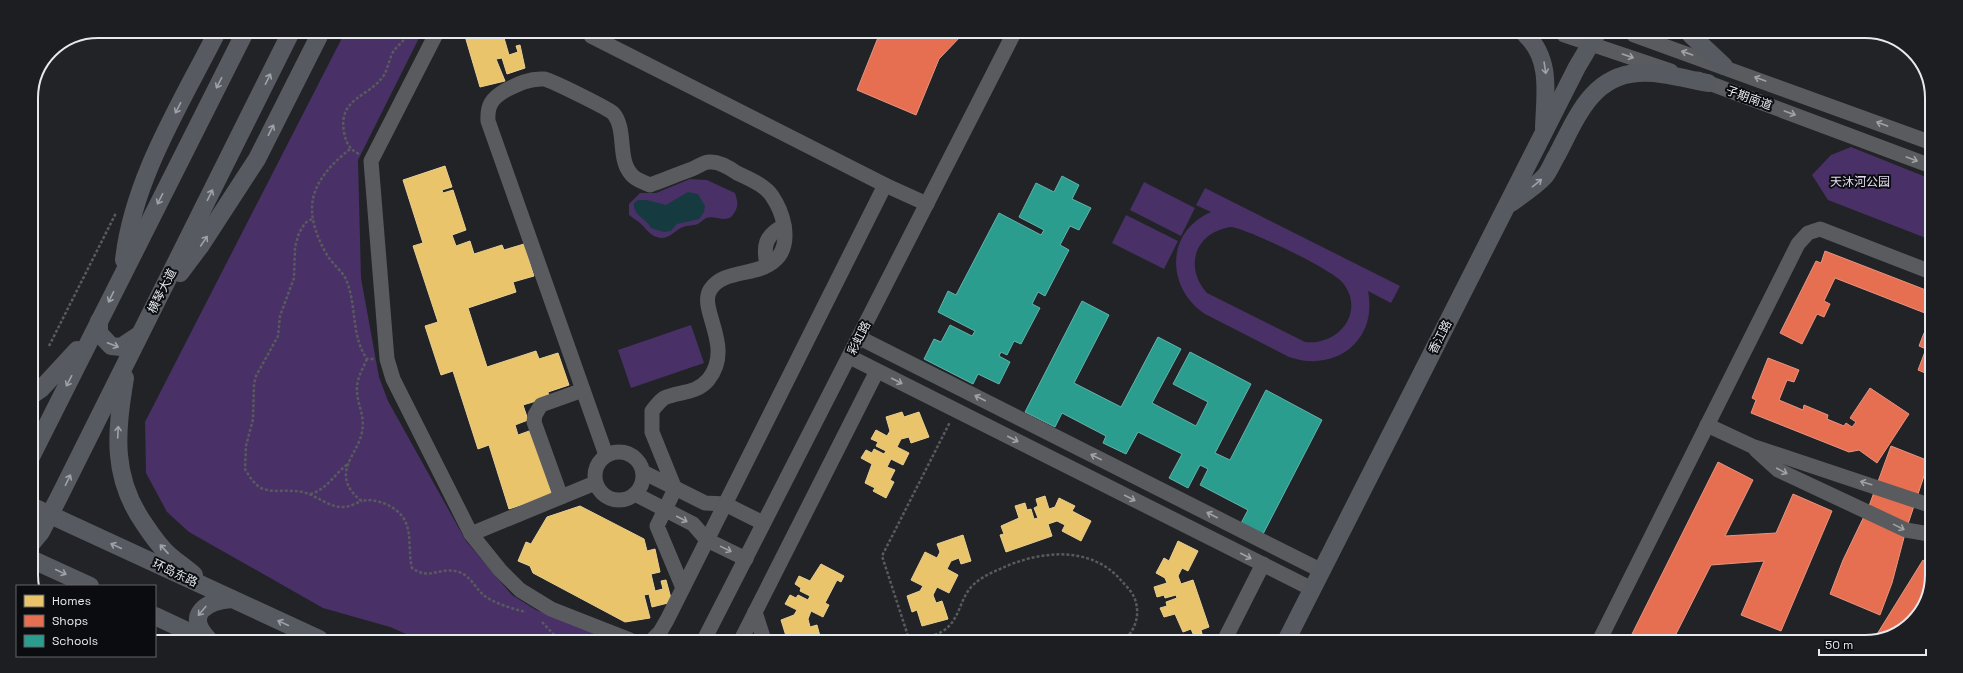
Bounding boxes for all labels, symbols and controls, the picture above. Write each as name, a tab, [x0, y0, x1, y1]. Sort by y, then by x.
one-way arrow	[1682, 49, 1694, 57]
one-way arrow	[1621, 53, 1634, 60]
one-way arrow	[1541, 61, 1549, 74]
one-way arrow	[264, 73, 272, 85]
one-way arrow	[1754, 75, 1766, 83]
one-way arrow	[215, 77, 222, 89]
street label: 子期南道	[1724, 82, 1774, 114]
one-way arrow	[174, 102, 181, 114]
one-way arrow	[1784, 110, 1796, 118]
one-way arrow	[1876, 120, 1888, 128]
one-way arrow	[268, 124, 275, 136]
one-way arrow	[1906, 155, 1918, 163]
park label: 天沐河公园	[1830, 174, 1890, 190]
one-way arrow	[1531, 178, 1542, 187]
one-way arrow	[206, 189, 214, 201]
one-way arrow	[156, 193, 163, 205]
one-way arrow	[200, 235, 208, 246]
street label: 横琴大道	[144, 266, 180, 316]
one-way arrow	[107, 290, 114, 302]
street label: 香江路	[1425, 317, 1455, 357]
street label: 彩虹路	[844, 318, 874, 358]
one-way arrow	[106, 341, 118, 349]
one-way arrow	[65, 375, 72, 387]
one-way arrow	[891, 378, 903, 385]
one-way arrow	[974, 394, 986, 401]
one-way arrow	[114, 426, 122, 439]
one-way arrow	[1007, 436, 1019, 443]
one-way arrow	[1090, 453, 1102, 460]
one-way arrow	[1776, 468, 1788, 476]
one-way arrow	[65, 474, 72, 486]
one-way arrow	[1860, 479, 1873, 486]
one-way arrow	[1123, 494, 1135, 502]
one-way arrow	[1206, 511, 1218, 518]
one-way arrow	[676, 515, 688, 523]
one-way arrow	[1893, 524, 1905, 531]
one-way arrow	[111, 542, 123, 549]
one-way arrow	[159, 544, 169, 554]
one-way arrow	[720, 546, 732, 553]
one-way arrow	[1239, 553, 1251, 560]
street label: 环岛东路	[150, 556, 200, 590]
one-way arrow	[54, 569, 66, 576]
legend	[16, 585, 156, 657]
text: Homes	[52, 593, 91, 609]
one-way arrow	[198, 605, 207, 616]
text: Shops	[52, 613, 88, 629]
one-way arrow	[278, 618, 290, 626]
scale bar	[1819, 631, 1926, 657]
text: Schools	[52, 633, 98, 649]
text: 50 m	[1825, 637, 1853, 653]

